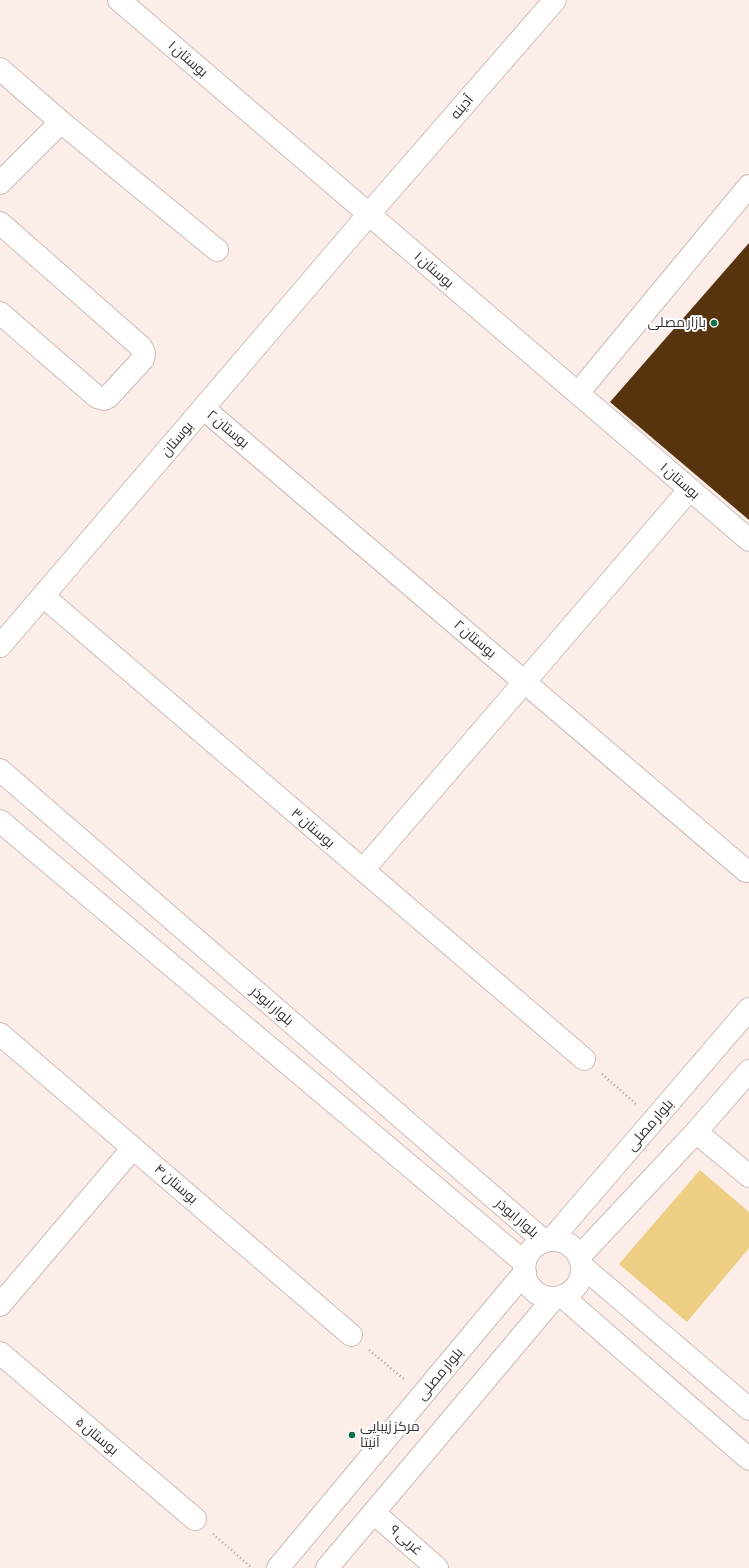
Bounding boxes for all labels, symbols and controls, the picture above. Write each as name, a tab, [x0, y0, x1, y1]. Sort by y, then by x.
street label: بوستان ۱	[165, 37, 211, 81]
street label: آدینه	[447, 91, 477, 123]
street label: بوستان ۱	[411, 248, 457, 292]
place label: بازار مصلی	[647, 315, 706, 331]
marker: بازار مصلی	[709, 318, 719, 328]
street label: بوستان ۲	[203, 406, 253, 452]
street label: بوستان	[157, 418, 197, 460]
street label: بوستان ۱	[657, 459, 703, 503]
street label: بوستان ۲	[450, 616, 500, 662]
street label: بوستان ۳	[288, 804, 338, 852]
street label: بلوار ابوذر	[247, 983, 297, 1029]
street label: بلوار مصلی	[623, 1096, 677, 1154]
street label: بوستان ۴	[151, 1161, 201, 1207]
street label: بلوار ابوذر	[492, 1195, 542, 1241]
street label: بلوار مصلی	[413, 1344, 467, 1404]
street label: بوستان ۵	[72, 1413, 122, 1459]
place label: مرکز زیبایی آنیتا	[360, 1419, 420, 1452]
marker: مرکز زیبایی آنیتا	[347, 1430, 357, 1440]
street label: ۹ غربی	[386, 1521, 426, 1559]

